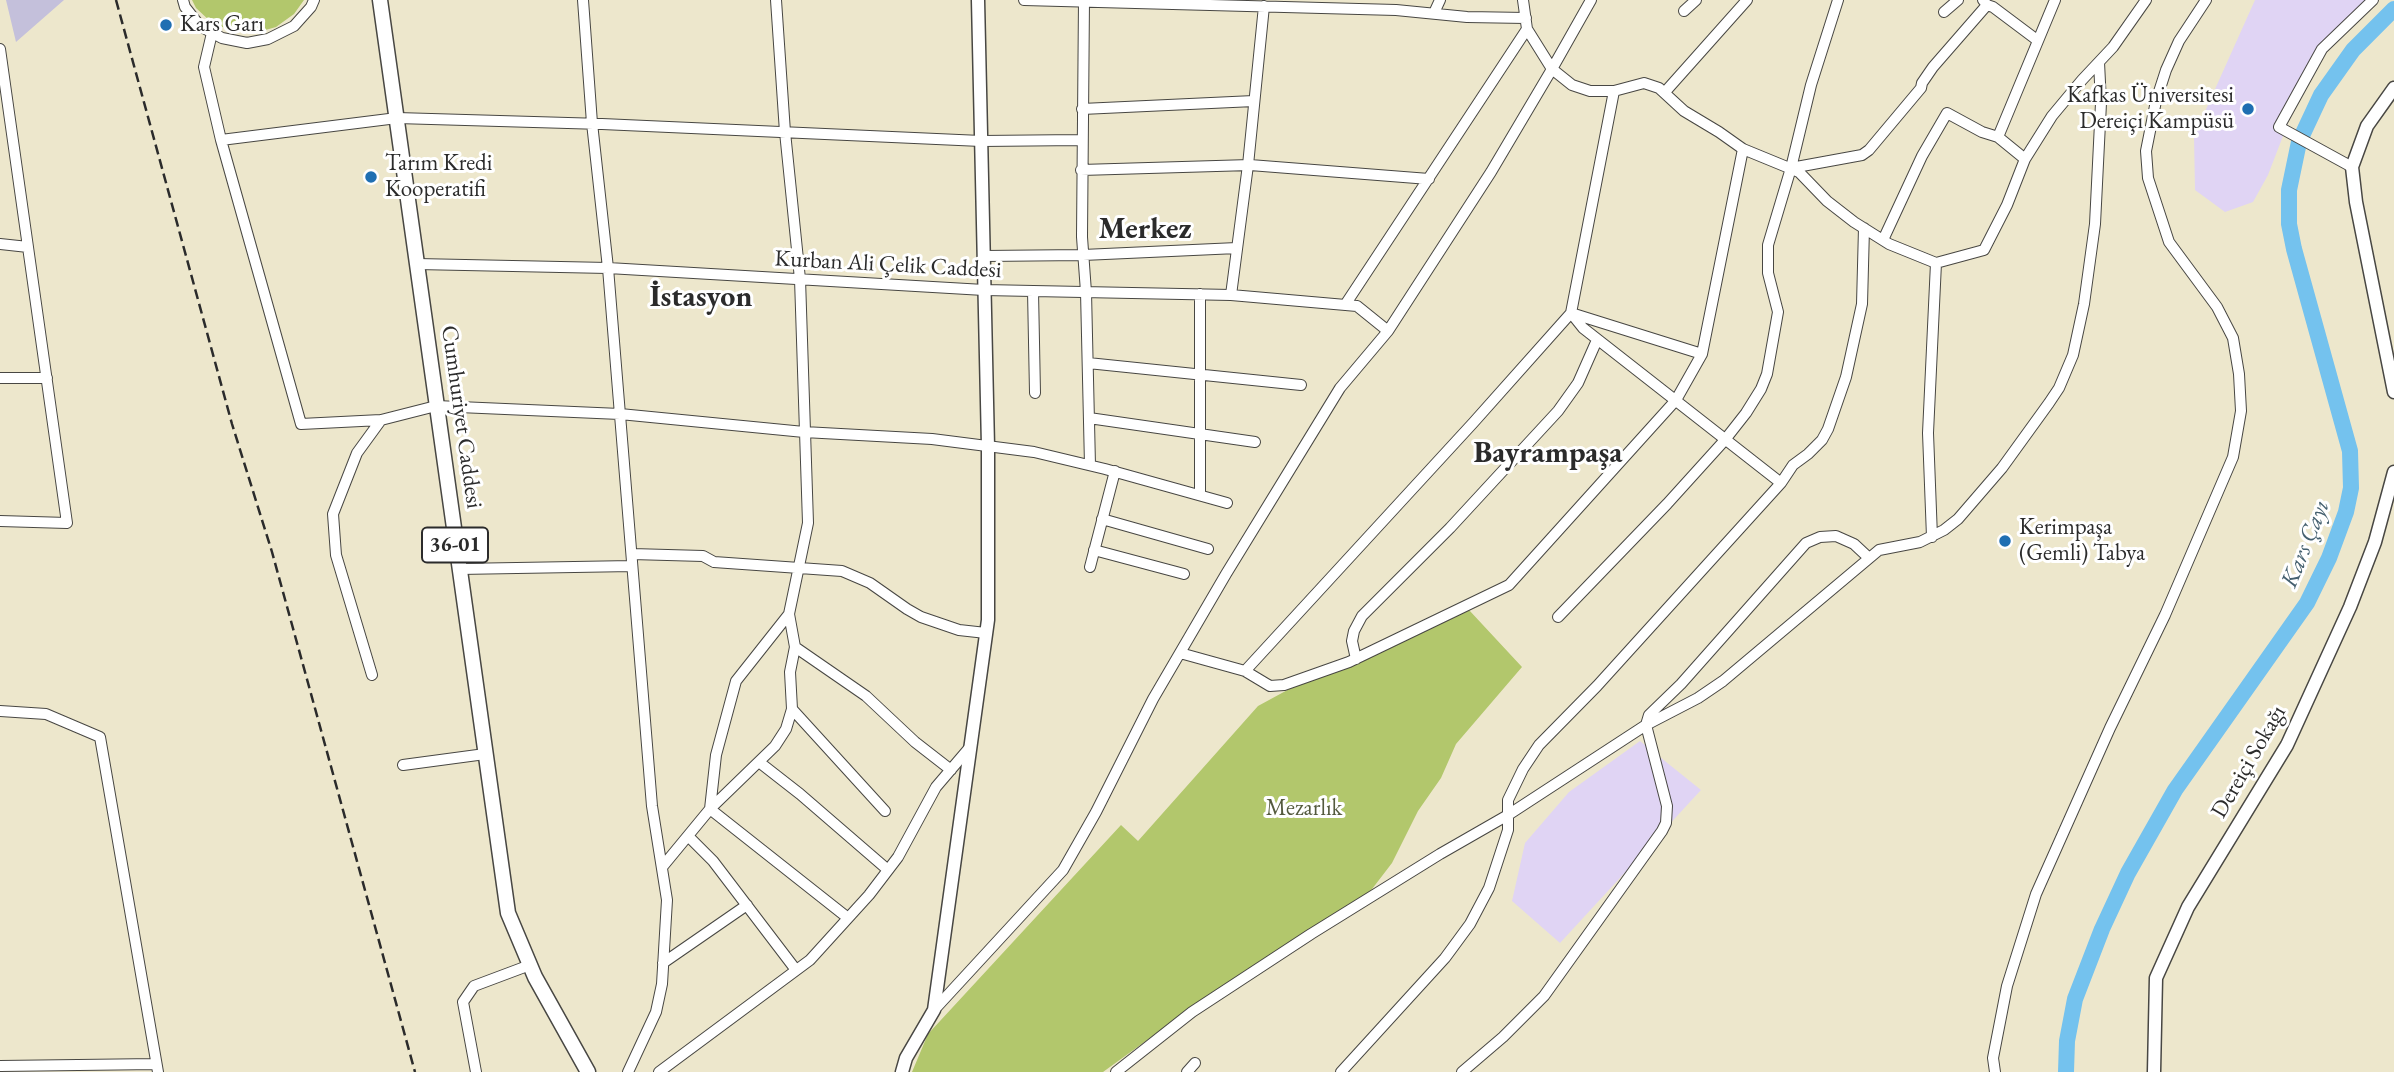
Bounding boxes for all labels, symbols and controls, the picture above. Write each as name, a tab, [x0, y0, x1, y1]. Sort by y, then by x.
place label: Kars Garı	[180, 11, 264, 39]
marker: Kars Garı	[158, 17, 174, 33]
place label: Kafkas Üniversitesi Dereiçi Kampüsü	[2067, 82, 2234, 136]
marker: Kafkas Üniversitesi Dereiçi Kampüsü	[2240, 101, 2256, 117]
place label: Tarım Kredi Kooperatifi	[385, 150, 492, 204]
marker: Tarım Kredi Kooperatifi	[363, 169, 379, 185]
district label: Merkez	[1098, 212, 1192, 248]
street label: Kurban Ali Çelik Caddesi	[774, 245, 1002, 285]
district label: İstasyon	[650, 280, 752, 316]
street label: Cumhuriyet Caddesi	[434, 324, 488, 510]
district label: Bayrampaşa	[1474, 436, 1622, 472]
water label: Kars Çayı	[2275, 496, 2337, 592]
place label: Kerimpaşa (Gemli) Tabya	[2019, 514, 2145, 568]
road number: 36-01	[422, 528, 488, 562]
marker: Kerimpaşa (Gemli) Tabya	[1997, 533, 2013, 549]
street label: Dereiçi Sokağı	[2206, 701, 2292, 823]
park label: Mezarlık	[1266, 795, 1342, 823]

